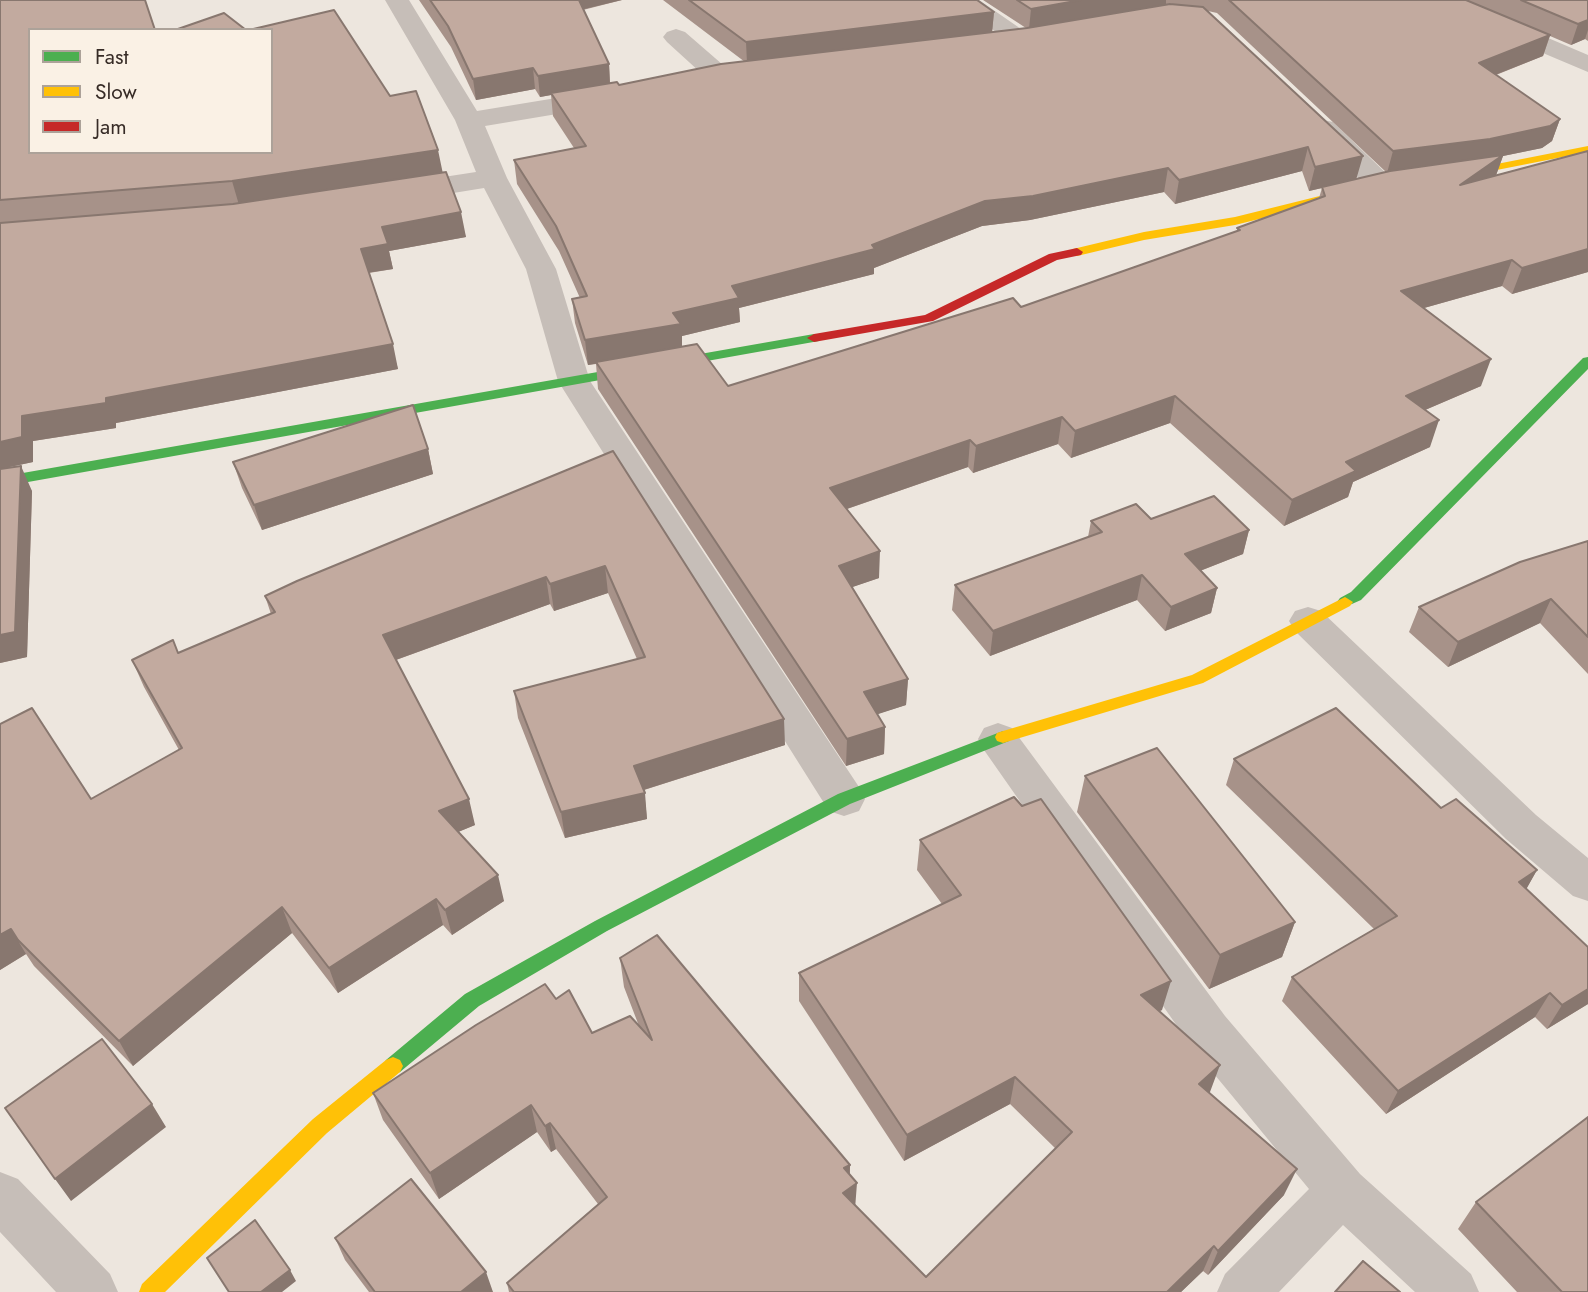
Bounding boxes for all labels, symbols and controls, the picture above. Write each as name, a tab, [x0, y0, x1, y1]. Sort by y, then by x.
legend	[28, 28, 273, 154]
text: Fast	[95, 42, 128, 72]
text: Slow	[95, 77, 137, 107]
text: Jam	[95, 112, 127, 142]

